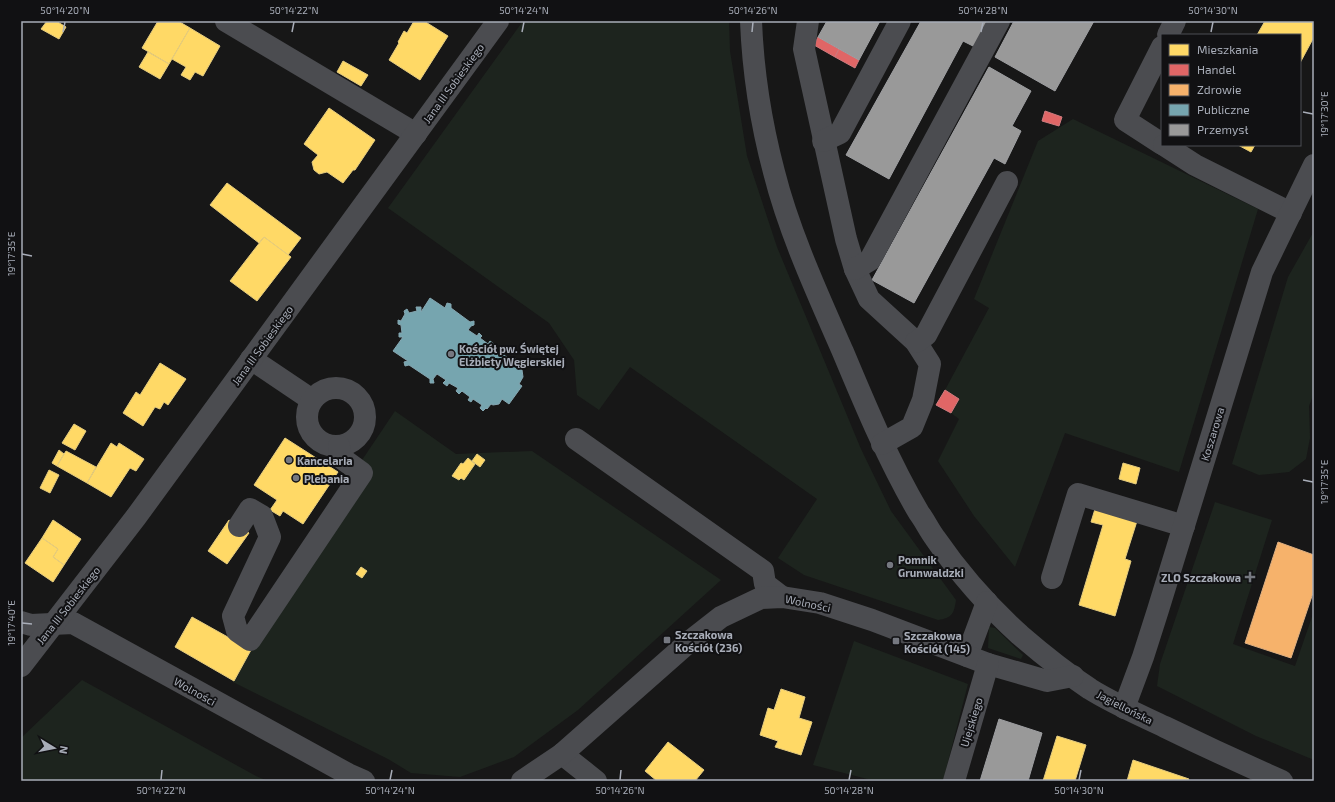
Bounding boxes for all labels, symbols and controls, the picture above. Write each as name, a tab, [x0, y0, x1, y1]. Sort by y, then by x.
text: 50°14'20"N	[40, 4, 90, 16]
text: 50°14'22"N	[269, 4, 319, 16]
text: 50°14'24"N	[499, 4, 549, 16]
text: 50°14'26"N	[728, 4, 778, 16]
text: 50°14'28"N	[958, 4, 1008, 16]
text: 50°14'30"N	[1188, 4, 1238, 16]
legend	[1161, 34, 1301, 146]
street label: Jana III Sobieskiego	[420, 41, 486, 125]
text: Mieszkania	[1197, 42, 1258, 56]
text: Handel	[1197, 62, 1236, 76]
text: Zdrowie	[1197, 82, 1241, 96]
text: 19°17'30"E	[1318, 91, 1330, 137]
text: Publiczne	[1197, 102, 1250, 116]
text: Przemysł	[1197, 122, 1248, 136]
text: 19°17'35"E	[5, 231, 17, 276]
street label: Jana III Sobieskiego	[229, 303, 295, 387]
place label: Kościół pw. Świętej Elżbiety Węgierskiej	[459, 342, 565, 369]
marker: Kościół pw. Świętej Elżbiety Węgierskiej	[446, 349, 456, 359]
street label: Koszarowa	[1198, 406, 1226, 462]
place label: Kancelaria	[297, 454, 352, 467]
marker: Kancelaria	[284, 455, 294, 465]
text: 19°17'35"E	[1318, 459, 1330, 504]
place label: Plebania	[304, 472, 349, 485]
marker: Plebania	[291, 473, 301, 483]
place label: Pomnik Grunwaldzki	[898, 553, 964, 579]
marker: Pomnik Grunwaldzki	[885, 560, 895, 570]
street label: Jana III Sobieskiego	[34, 563, 102, 647]
place label: ZLO Szczakowa	[1161, 571, 1241, 584]
marker: ZLO Szczakowa	[1244, 571, 1256, 583]
street label: Wolności	[784, 592, 832, 614]
text: 19°17'40"E	[5, 600, 17, 646]
place label: Szczakowa Kościół (236)	[675, 628, 742, 654]
place label: Szczakowa Kościół (145)	[904, 629, 970, 655]
marker: Szczakowa Kościół (236)	[662, 635, 672, 645]
marker: Szczakowa Kościół (145)	[891, 636, 901, 646]
street label: Wolności	[172, 674, 218, 708]
street label: Jagiellońska	[1095, 687, 1155, 727]
street label: Ujejskiego	[957, 696, 986, 749]
north arrow	[34, 728, 74, 768]
text: N	[57, 745, 71, 755]
text: 50°14'22"N	[136, 784, 186, 796]
text: 50°14'24"N	[365, 784, 415, 796]
text: 50°14'26"N	[595, 784, 645, 796]
text: 50°14'28"N	[824, 784, 874, 796]
text: 50°14'30"N	[1054, 784, 1104, 796]

